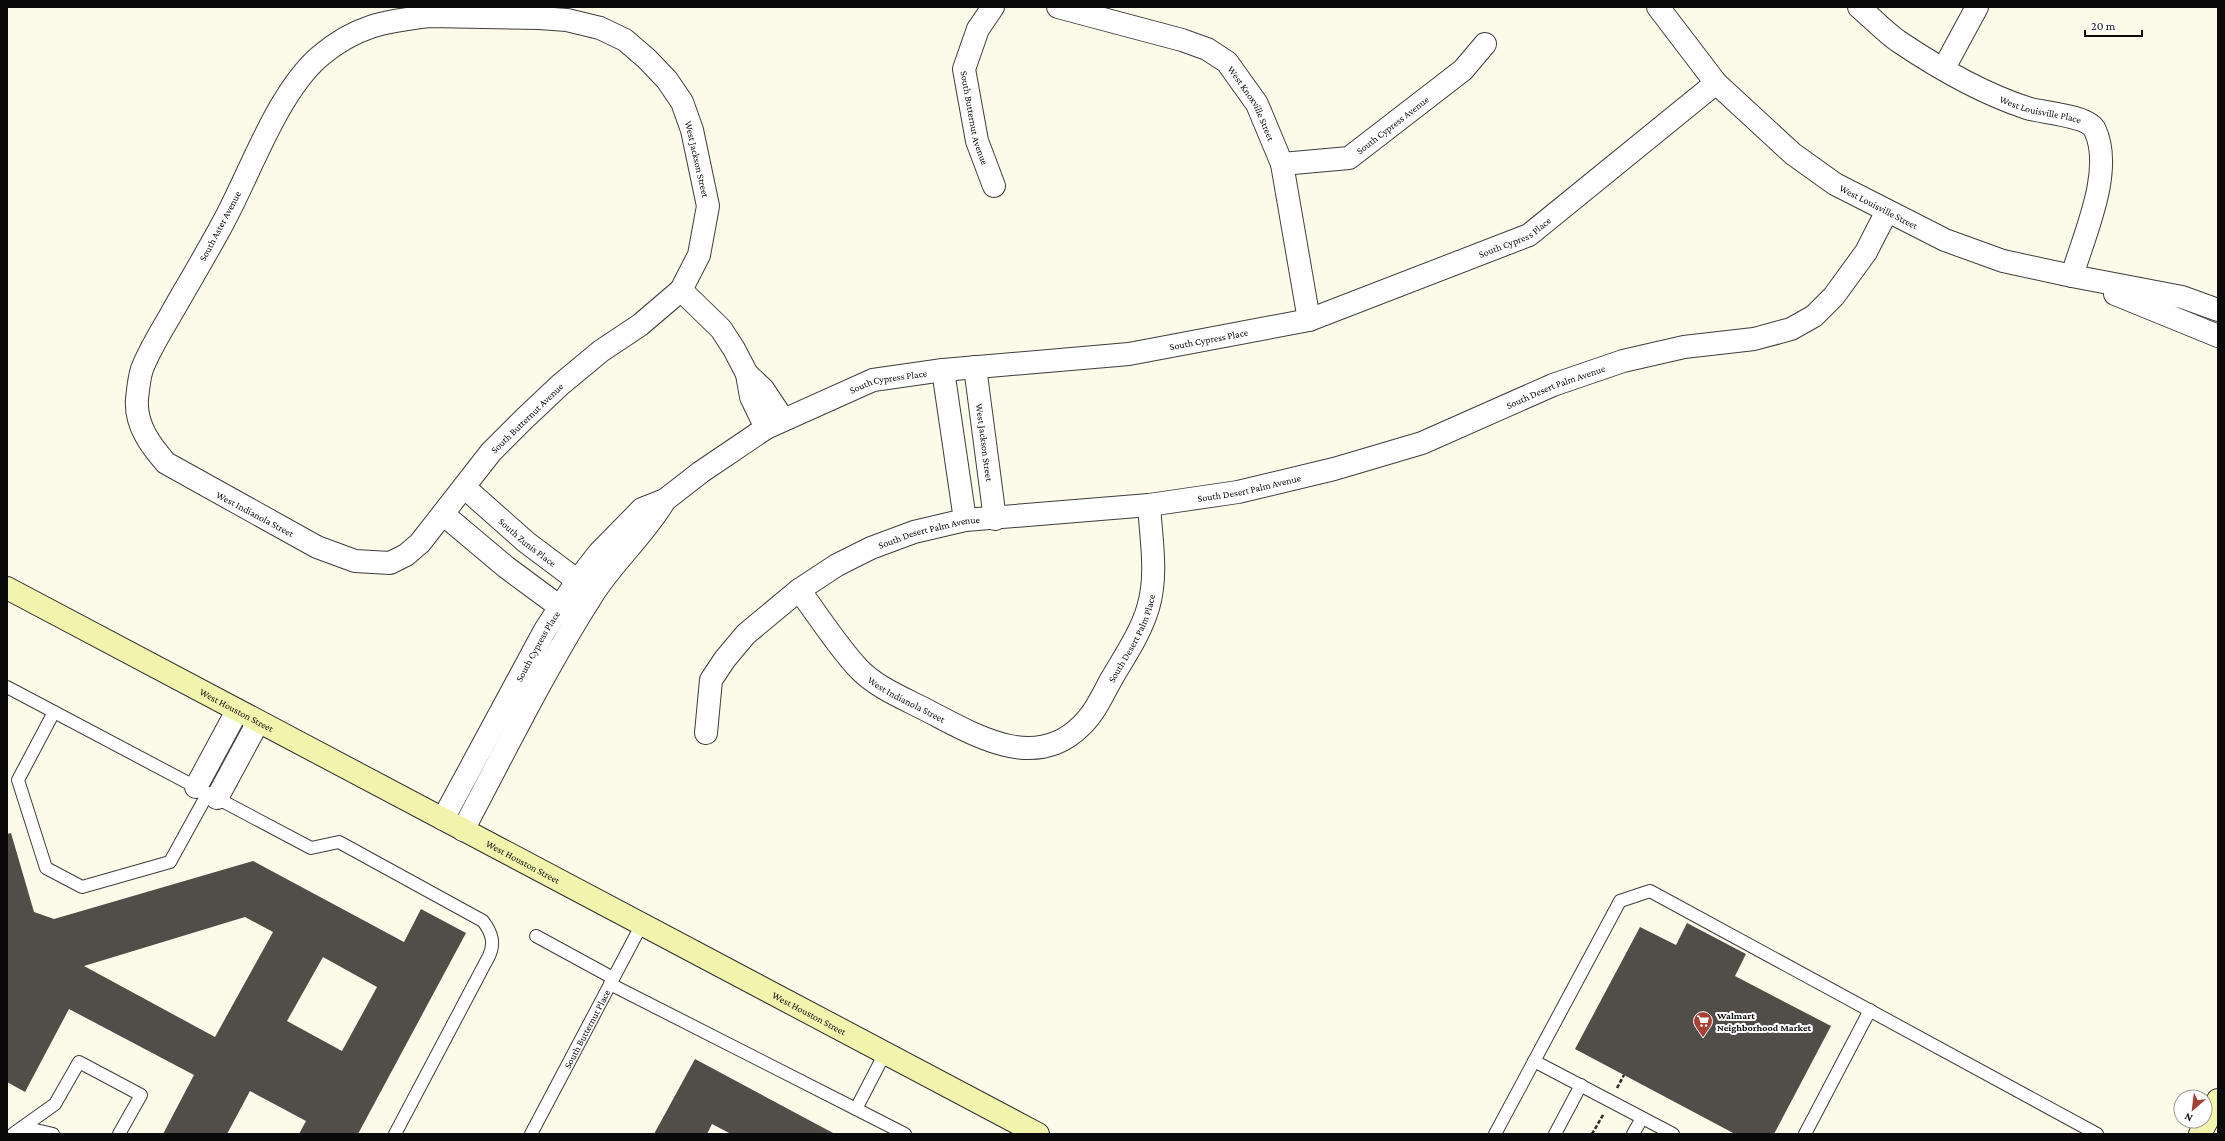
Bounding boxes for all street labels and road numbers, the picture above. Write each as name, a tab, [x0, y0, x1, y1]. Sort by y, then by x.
street label: West Knoxville Street	[1226, 63, 1277, 143]
street label: South Butternut Avenue	[959, 70, 991, 167]
street label: South Cypress Avenue	[1354, 93, 1431, 156]
street label: West Louisville Place	[1998, 93, 2083, 125]
street label: West Jackson Street	[683, 120, 711, 199]
street label: West Louisville Street	[1838, 182, 1920, 231]
street label: South Aster Avenue	[197, 189, 243, 263]
street label: South Cypress Place	[1477, 214, 1553, 259]
street label: South Cypress Place	[1169, 326, 1249, 352]
street label: South Desert Palm Avenue	[1504, 362, 1607, 411]
street label: South Cypress Place	[848, 367, 928, 395]
street label: South Butternut Avenue	[489, 380, 566, 455]
street label: West Jackson Street	[974, 403, 996, 483]
street label: South Desert Palm Avenue	[1197, 472, 1302, 503]
street label: West Indianola Street	[214, 489, 296, 539]
street label: South Desert Palm Avenue	[876, 513, 981, 550]
street label: South Zunis Place	[497, 515, 559, 569]
street label: South Desert Palm Place	[1105, 593, 1157, 684]
street label: South Cypress Place	[513, 608, 562, 683]
street label: West Indianola Street	[866, 674, 948, 725]
street label: West Houston Street	[198, 686, 276, 734]
street label: West Houston Street	[484, 837, 563, 886]
street label: South Butternut Place	[561, 987, 612, 1070]
street label: West Houston Street	[771, 989, 849, 1037]

